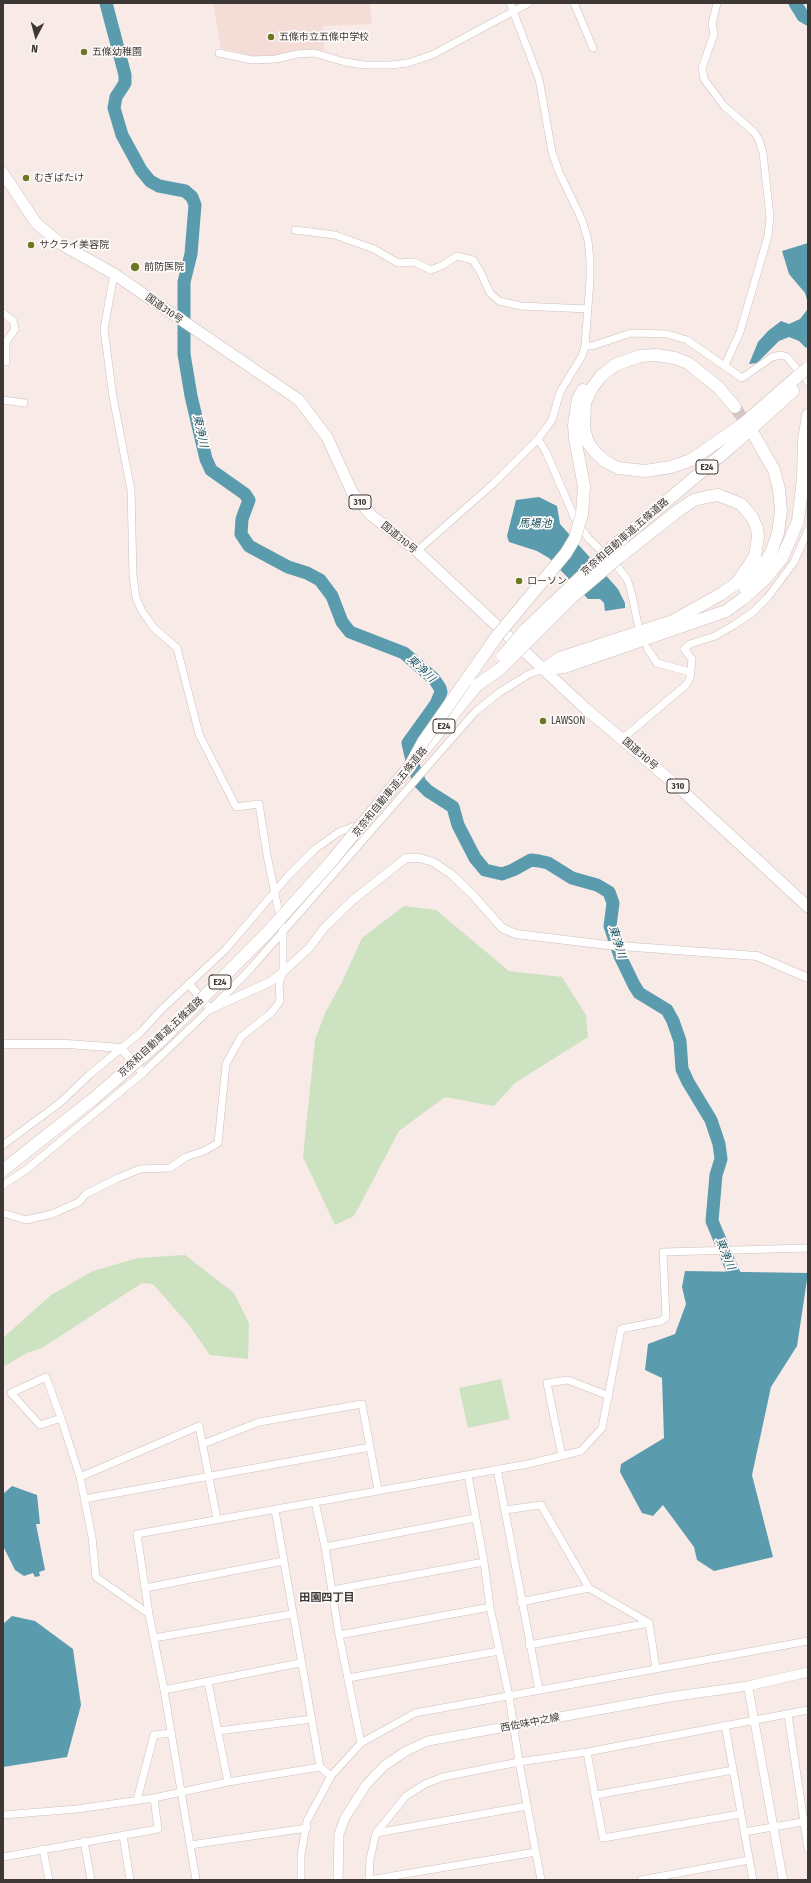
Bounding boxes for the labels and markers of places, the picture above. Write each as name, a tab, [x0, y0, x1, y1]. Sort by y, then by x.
place label: 五條市立五條中学校	[279, 31, 369, 43]
marker: 五條市立五條中学校	[266, 32, 276, 42]
place label: 五條幼稚園	[92, 46, 142, 58]
marker: 五條幼稚園	[79, 47, 89, 57]
place label: むぎばたけ	[34, 172, 84, 184]
marker: むぎばたけ	[21, 173, 31, 183]
place label: サクライ美容院	[39, 239, 109, 251]
marker: サクライ美容院	[26, 240, 36, 250]
marker: 前防医院	[129, 261, 141, 273]
place label: 前防医院	[144, 261, 184, 273]
place label: ローソン	[527, 575, 567, 587]
marker: ローソン	[514, 576, 524, 586]
place label: LAWSON	[551, 715, 585, 727]
marker: LAWSON	[538, 716, 548, 726]

